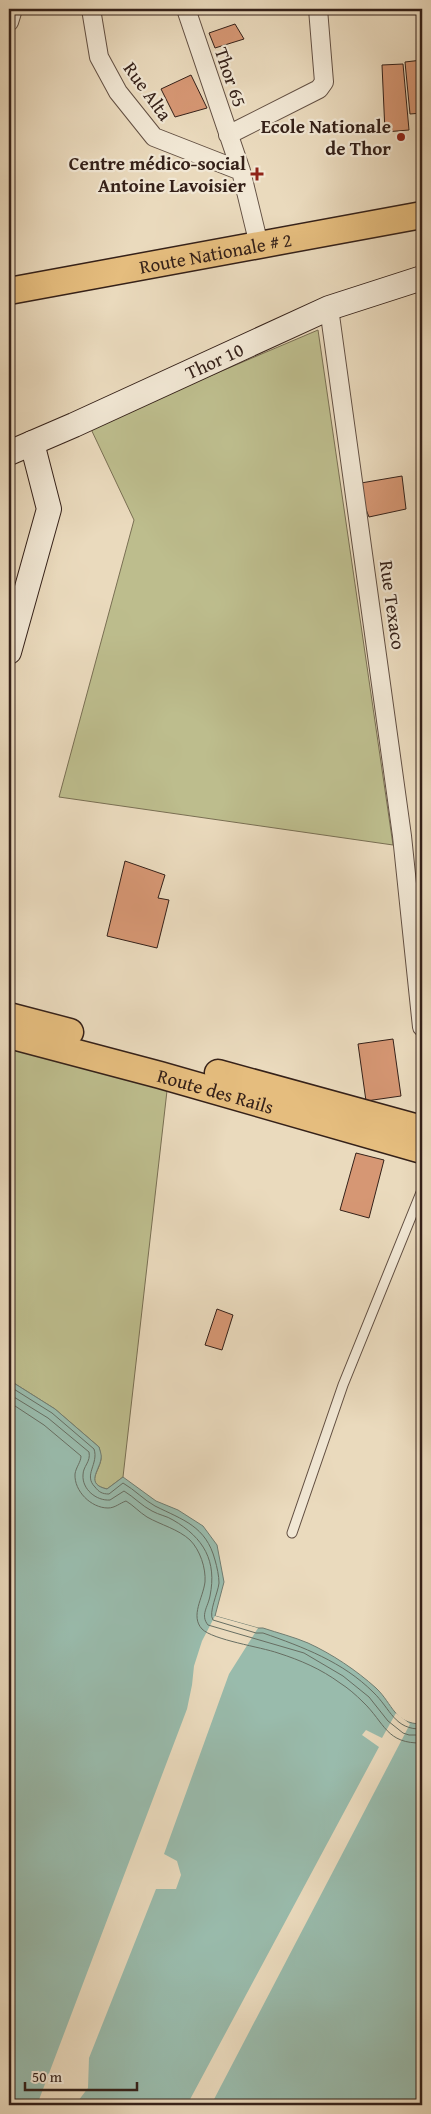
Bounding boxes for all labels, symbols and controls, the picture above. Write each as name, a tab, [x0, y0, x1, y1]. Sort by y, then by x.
street label: Thor 65	[208, 43, 254, 111]
street label: Rue Alta	[117, 56, 179, 126]
place label: Ecole Nationale de Thor	[261, 112, 391, 162]
marker: Ecole Nationale de Thor	[395, 131, 407, 143]
place label: Centre médico-social Antoine Lavoisier	[69, 149, 246, 199]
marker: Centre médico-social Antoine Lavoisier	[250, 167, 264, 181]
street label: Route Nationale # 2	[137, 225, 294, 281]
street label: Thor 10	[180, 335, 248, 386]
street label: Rue Texaco	[373, 559, 413, 651]
street label: Route des Rails	[154, 1061, 277, 1121]
scale bar	[25, 2059, 138, 2091]
text: 50 m	[32, 2066, 63, 2087]

